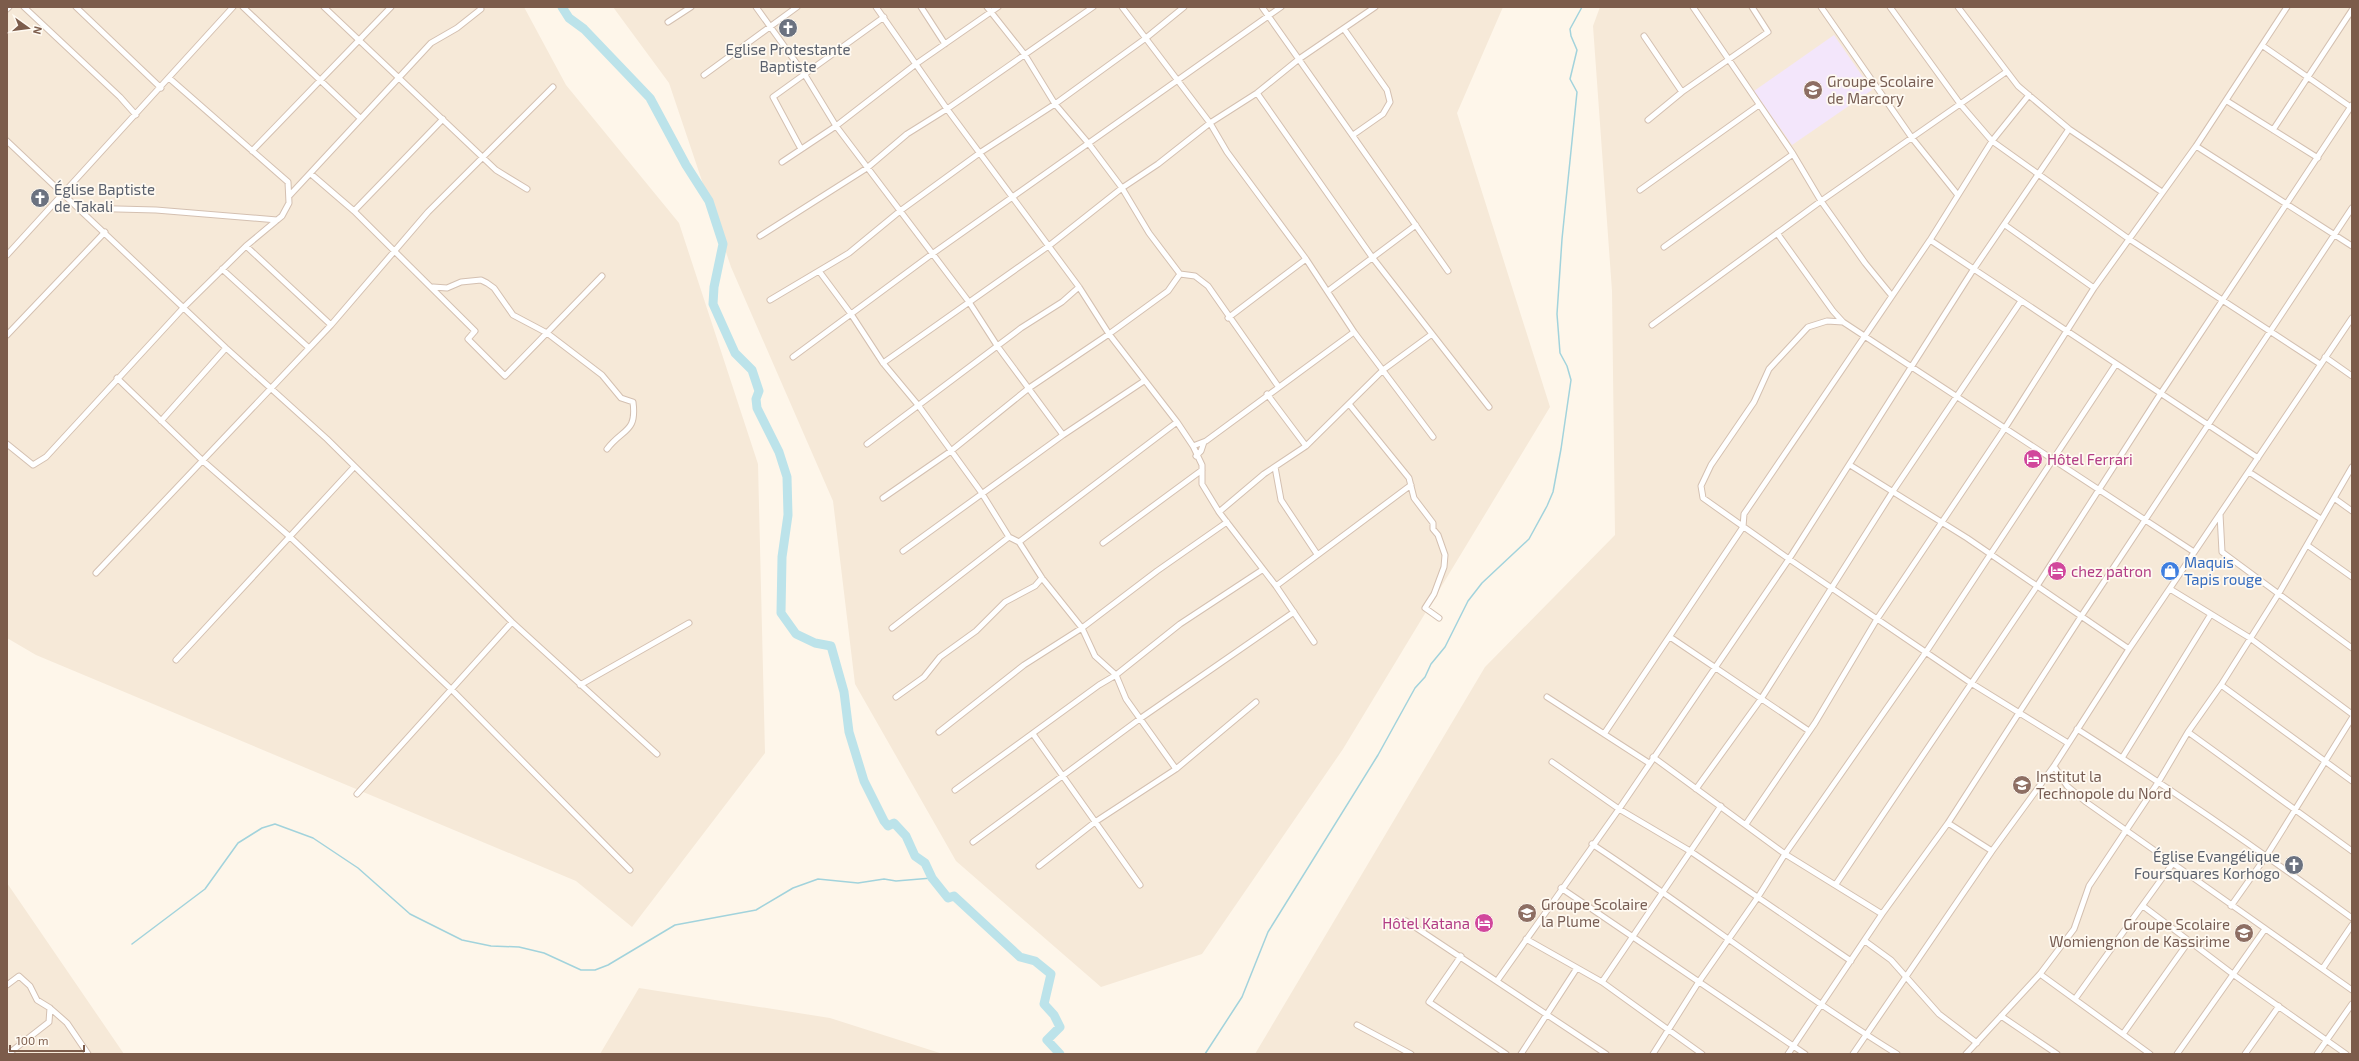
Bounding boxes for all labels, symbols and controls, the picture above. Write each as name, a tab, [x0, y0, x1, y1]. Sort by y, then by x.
north arrow	[8, 8, 48, 48]
church icon: Eglise Protestante Baptiste	[777, 17, 799, 39]
text: N	[31, 25, 45, 36]
place label: Eglise Protestante Baptiste	[726, 40, 850, 75]
place label: Groupe Scolaire de Marcory	[1827, 72, 1934, 107]
school or university icon: Groupe Scolaire de Marcory	[1802, 79, 1824, 101]
place label: Église Baptiste de Takali	[54, 180, 155, 215]
church icon: Église Baptiste de Takali	[29, 187, 51, 209]
hotel icon: Hôtel Ferrari	[2022, 448, 2044, 470]
place label: Hôtel Ferrari	[2047, 450, 2133, 468]
place label: Maquis Tapis rouge	[2184, 553, 2262, 588]
hotel icon: chez patron	[2046, 560, 2068, 582]
shop icon: Maquis Tapis rouge	[2159, 560, 2181, 582]
place label: chez patron	[2071, 562, 2152, 580]
place label: Institut la Technopole du Nord	[2036, 767, 2172, 802]
school or university icon: Institut la Technopole du Nord	[2011, 774, 2033, 796]
place label: Église Evangélique Foursquares Korhogo	[2134, 847, 2280, 882]
church icon: Église Evangélique Foursquares Korhogo	[2283, 854, 2305, 876]
place label: Groupe Scolaire la Plume	[1541, 895, 1648, 930]
school or university icon: Groupe Scolaire la Plume	[1516, 902, 1538, 924]
hotel icon: Hôtel Katana	[1473, 912, 1495, 934]
place label: Hôtel Katana	[1382, 914, 1470, 932]
place label: Groupe Scolaire Womiengnon de Kassirime	[2049, 915, 2230, 950]
school or university icon: Groupe Scolaire Womiengnon de Kassirime	[2233, 922, 2255, 944]
scale bar	[10, 1027, 84, 1053]
text: 100 m	[16, 1033, 48, 1047]

